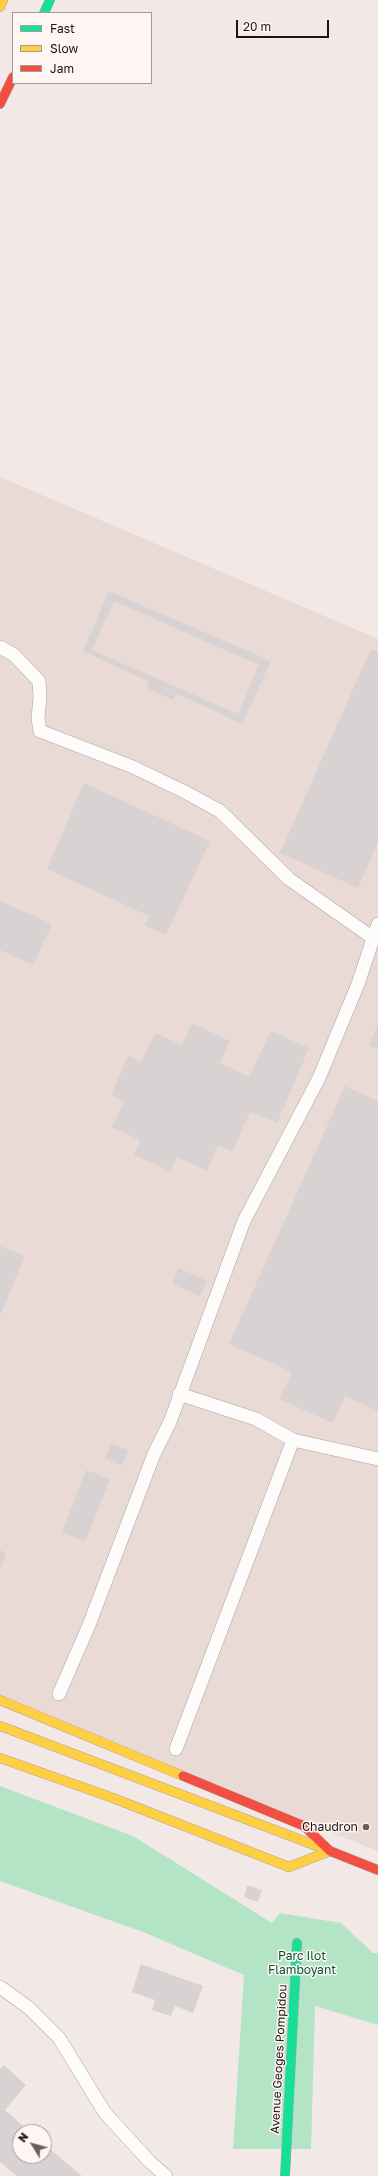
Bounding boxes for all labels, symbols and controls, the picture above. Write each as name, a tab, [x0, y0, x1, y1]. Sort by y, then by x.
legend	[12, 12, 152, 84]
scale bar	[238, 12, 331, 38]
text: 20 m	[243, 19, 271, 34]
text: Fast	[50, 21, 75, 36]
text: Slow	[50, 41, 78, 56]
text: Jam	[50, 61, 74, 76]
place label: Chaudron	[302, 1820, 358, 1834]
marker: Chaudron	[361, 1822, 371, 1832]
park label: Parc Ilot Flamboyant	[268, 1949, 336, 1977]
street label: Avenue Geoges Pompidou	[268, 1984, 290, 2134]
north arrow	[12, 2124, 52, 2164]
text: N	[15, 2130, 31, 2144]

